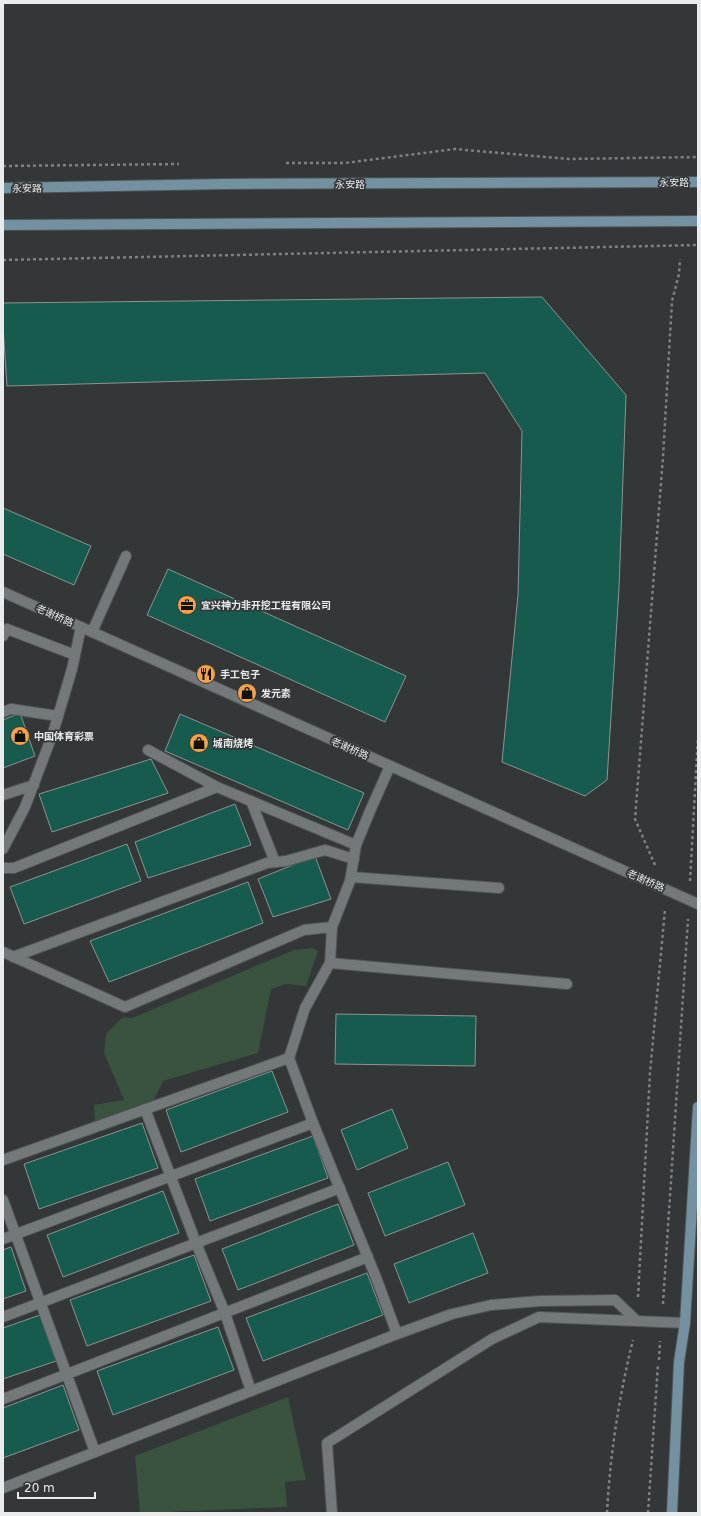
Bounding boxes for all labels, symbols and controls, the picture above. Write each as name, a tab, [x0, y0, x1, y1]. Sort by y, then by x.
street label: 永安路	[659, 177, 689, 188]
street label: 永安路	[335, 179, 365, 190]
street label: 永安路	[12, 183, 42, 194]
office icon: 宜兴神力非开挖工程有限公司	[176, 594, 198, 616]
place label: 宜兴神力非开挖工程有限公司	[201, 599, 331, 611]
street label: 老谢桥路	[34, 602, 75, 629]
restaurant icon: 手工包子	[195, 663, 217, 685]
place label: 手工包子	[220, 669, 260, 680]
shop icon: 发元素	[236, 682, 258, 704]
place label: 发元素	[261, 688, 291, 699]
shop icon: 中国体育彩票	[9, 725, 31, 747]
place label: 中国体育彩票	[34, 731, 94, 742]
shop icon: 城南烧烤	[188, 732, 210, 754]
street label: 老谢桥路	[329, 735, 370, 762]
place label: 城南烧烤	[213, 737, 253, 749]
street label: 老谢桥路	[625, 867, 666, 894]
scale bar	[18, 1474, 95, 1500]
text: 20 m	[24, 1481, 55, 1495]

